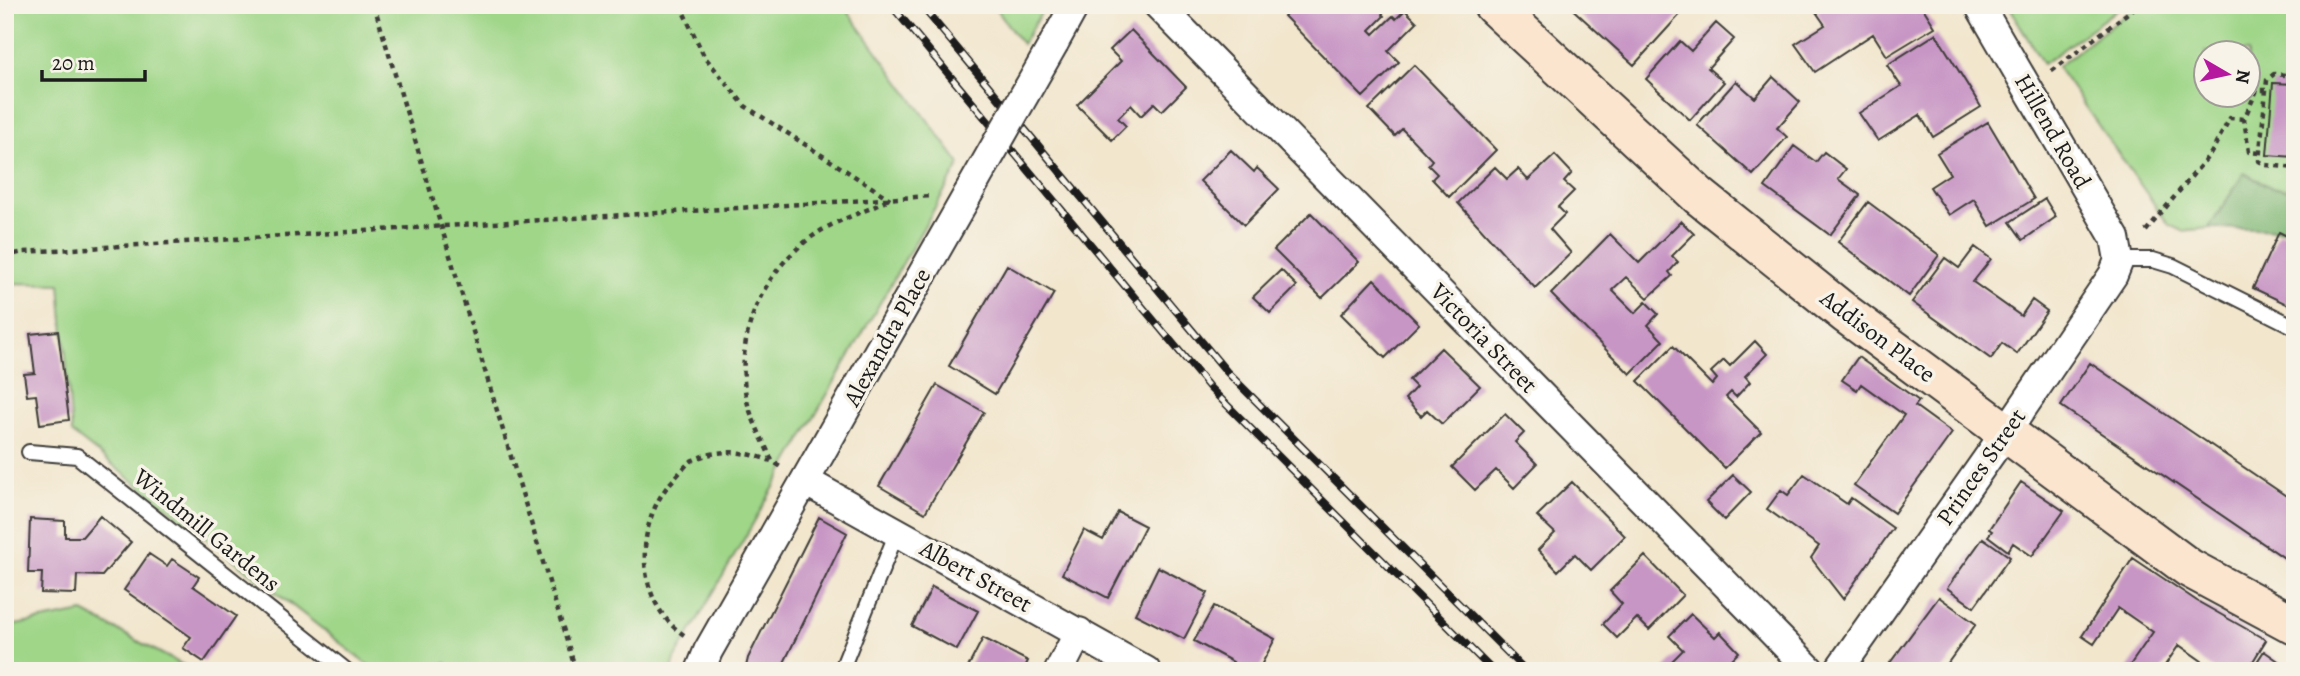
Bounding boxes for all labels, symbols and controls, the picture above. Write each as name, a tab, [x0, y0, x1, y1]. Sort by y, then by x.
scale bar	[42, 38, 145, 82]
north arrow	[2192, 38, 2262, 108]
text: 20 m	[52, 49, 95, 77]
street label: Hillend Road	[2007, 68, 2099, 194]
text: N	[2229, 68, 2257, 86]
street label: Alexandra Place	[835, 262, 938, 413]
street label: Victoria Street	[1423, 275, 1545, 400]
street label: Addison Place	[1813, 282, 1942, 390]
street label: Princes Street	[1929, 402, 2033, 532]
street label: Windmill Gardens	[126, 460, 287, 599]
street label: Albert Street	[913, 532, 1038, 620]

